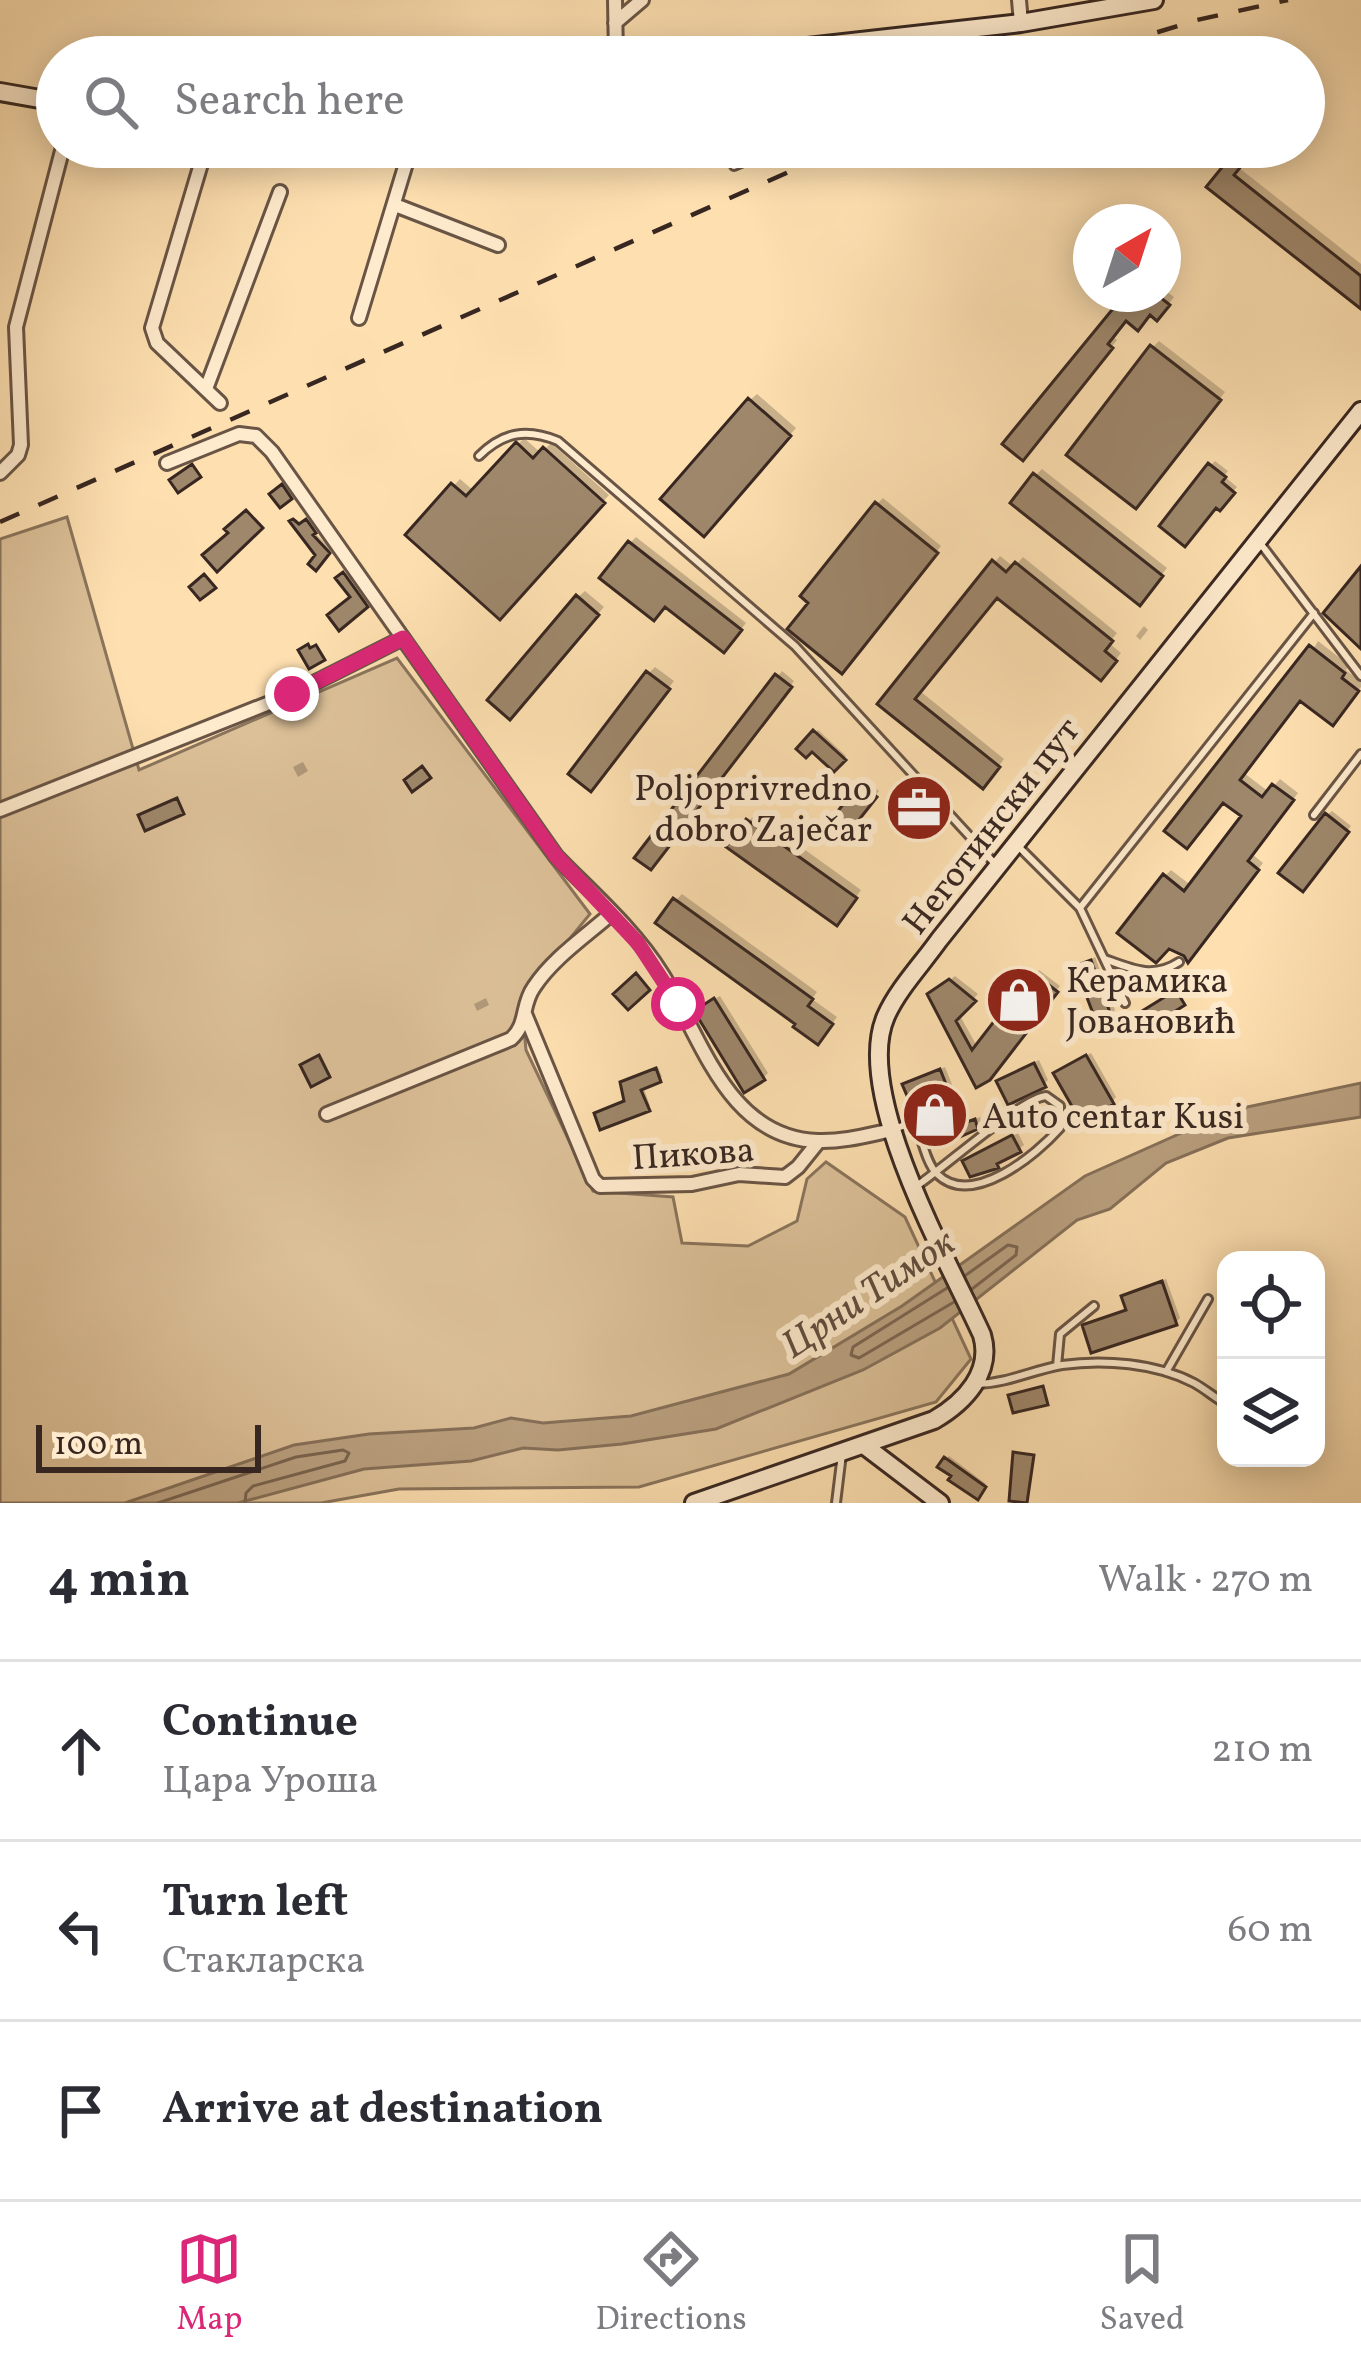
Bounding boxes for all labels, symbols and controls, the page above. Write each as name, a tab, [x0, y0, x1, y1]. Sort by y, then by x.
search box	[36, 36, 1325, 168]
icon: search	[78, 69, 144, 135]
text: Search here	[174, 71, 405, 134]
north arrow	[1073, 204, 1181, 312]
route end	[265, 667, 319, 721]
street label: Неготински пут	[892, 708, 1094, 947]
place label: Poljoprivredno dobro Zaječar	[634, 766, 872, 857]
office icon: Poljoprivredno dobro Zaječar	[884, 773, 954, 843]
place label: Керамика Јовановић	[1066, 958, 1236, 1049]
shop icon: Керамика Јовановић	[984, 965, 1054, 1035]
route start	[651, 977, 705, 1031]
shop icon: Auto centar Kusi	[900, 1080, 970, 1150]
place label: Auto centar Kusi	[982, 1094, 1244, 1144]
street label: Пикова	[630, 1127, 756, 1185]
water label: Црни Тимок	[772, 1217, 967, 1373]
map controls	[1217, 1251, 1325, 1467]
button: locate	[1217, 1251, 1325, 1359]
button: layers	[1217, 1359, 1325, 1467]
scale bar	[36, 1419, 261, 1472]
text: 100 m	[54, 1423, 143, 1469]
text: 4 min	[48, 1546, 190, 1617]
text: Walk · 270 m	[1098, 1554, 1313, 1608]
text: Continue	[162, 1692, 358, 1755]
icon: ahead	[48, 1718, 114, 1784]
text: 210 m	[1211, 1724, 1313, 1778]
text: Цара Уроша	[162, 1755, 378, 1809]
text: Turn left	[162, 1872, 348, 1935]
icon: left	[48, 1898, 114, 1964]
text: 60 m	[1228, 1904, 1313, 1958]
text: Стакларска	[162, 1935, 365, 1989]
icon: arrive	[48, 2078, 114, 2144]
text: Arrive at destination	[162, 2079, 603, 2142]
tab: Map	[176, 2226, 243, 2344]
tab: Directions	[595, 2226, 747, 2344]
tab: Saved	[1100, 2226, 1185, 2344]

